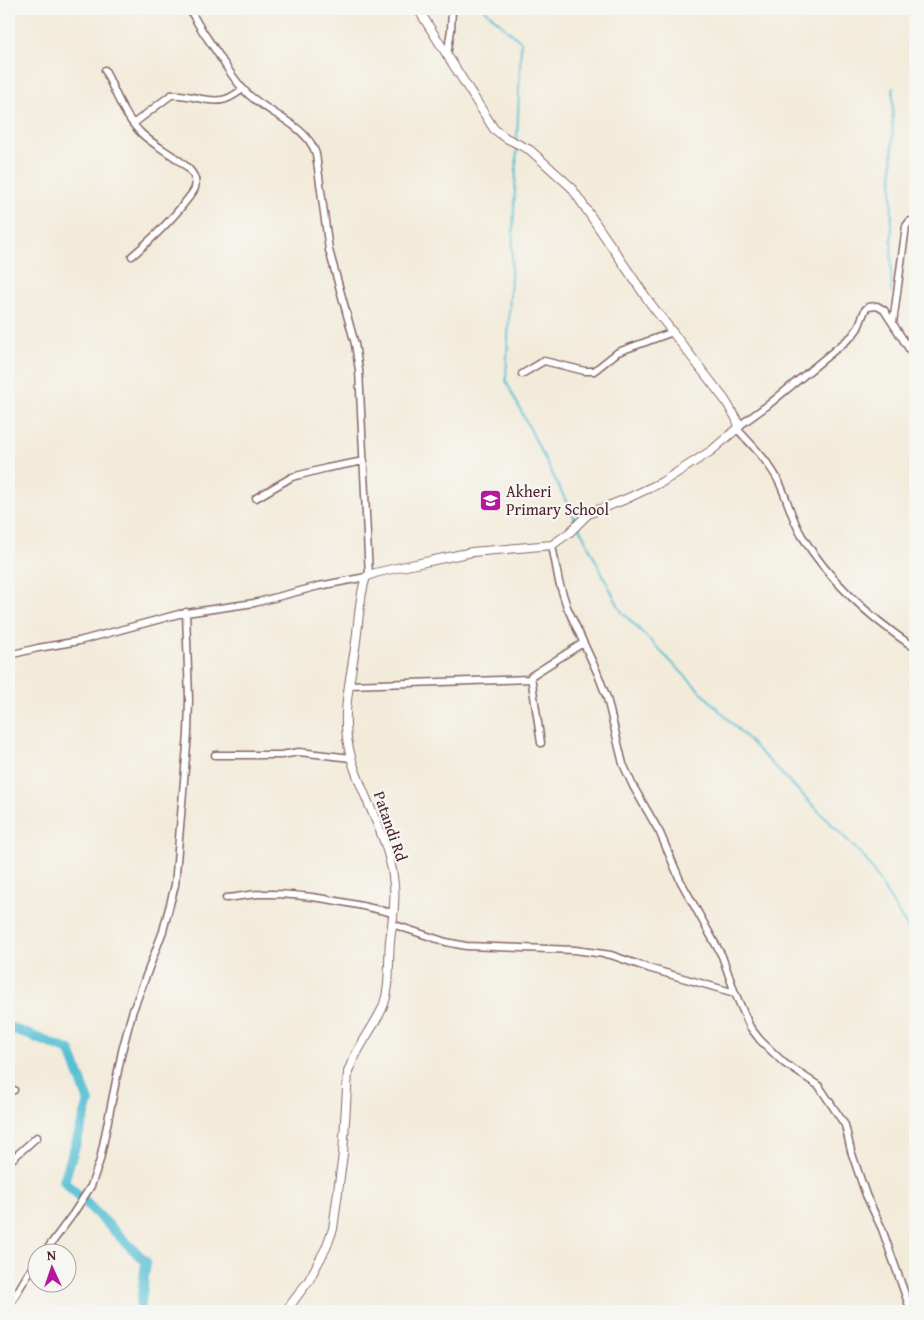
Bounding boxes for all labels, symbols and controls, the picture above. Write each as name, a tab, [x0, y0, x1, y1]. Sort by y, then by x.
place label: Akheri Primary School	[506, 479, 609, 521]
school or university icon: Akheri Primary School	[478, 488, 502, 512]
street label: Patandi Rd	[368, 788, 414, 865]
north arrow	[28, 1242, 78, 1292]
text: N	[46, 1245, 57, 1265]

